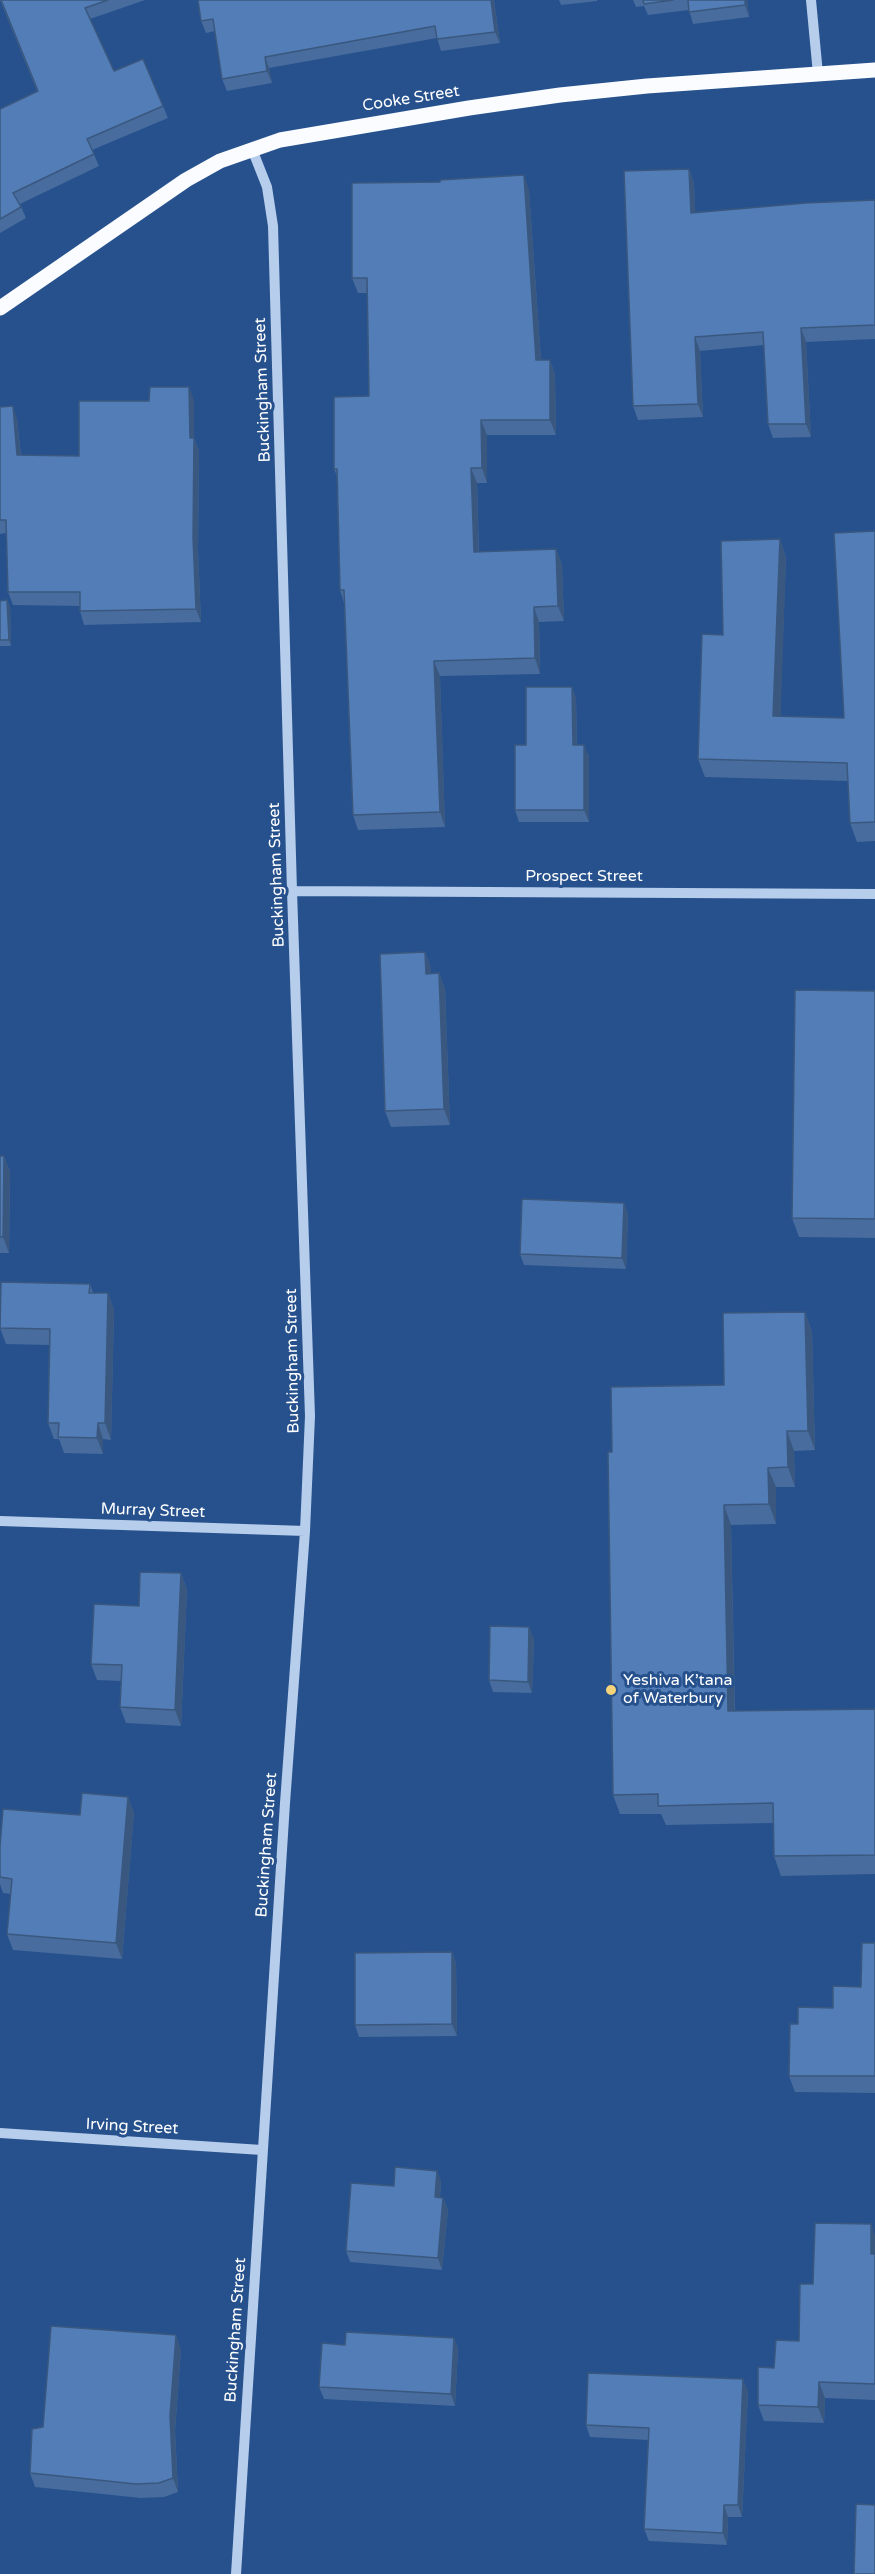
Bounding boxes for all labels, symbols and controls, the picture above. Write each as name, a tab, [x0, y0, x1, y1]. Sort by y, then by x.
street label: Cooke Street	[361, 82, 461, 116]
street label: Buckingham Street	[251, 317, 275, 463]
street label: Buckingham Street	[265, 802, 289, 948]
street label: Prospect Street	[525, 867, 643, 887]
street label: Buckingham Street	[282, 1288, 304, 1434]
street label: Murray Street	[100, 1500, 206, 1522]
place label: Yeshiva K’tana of Waterbury	[623, 1671, 732, 1709]
marker: Yeshiva K’tana of Waterbury	[604, 1683, 618, 1697]
street label: Buckingham Street	[252, 1772, 282, 1918]
street label: Irving Street	[85, 2115, 179, 2139]
street label: Buckingham Street	[221, 2257, 251, 2403]

